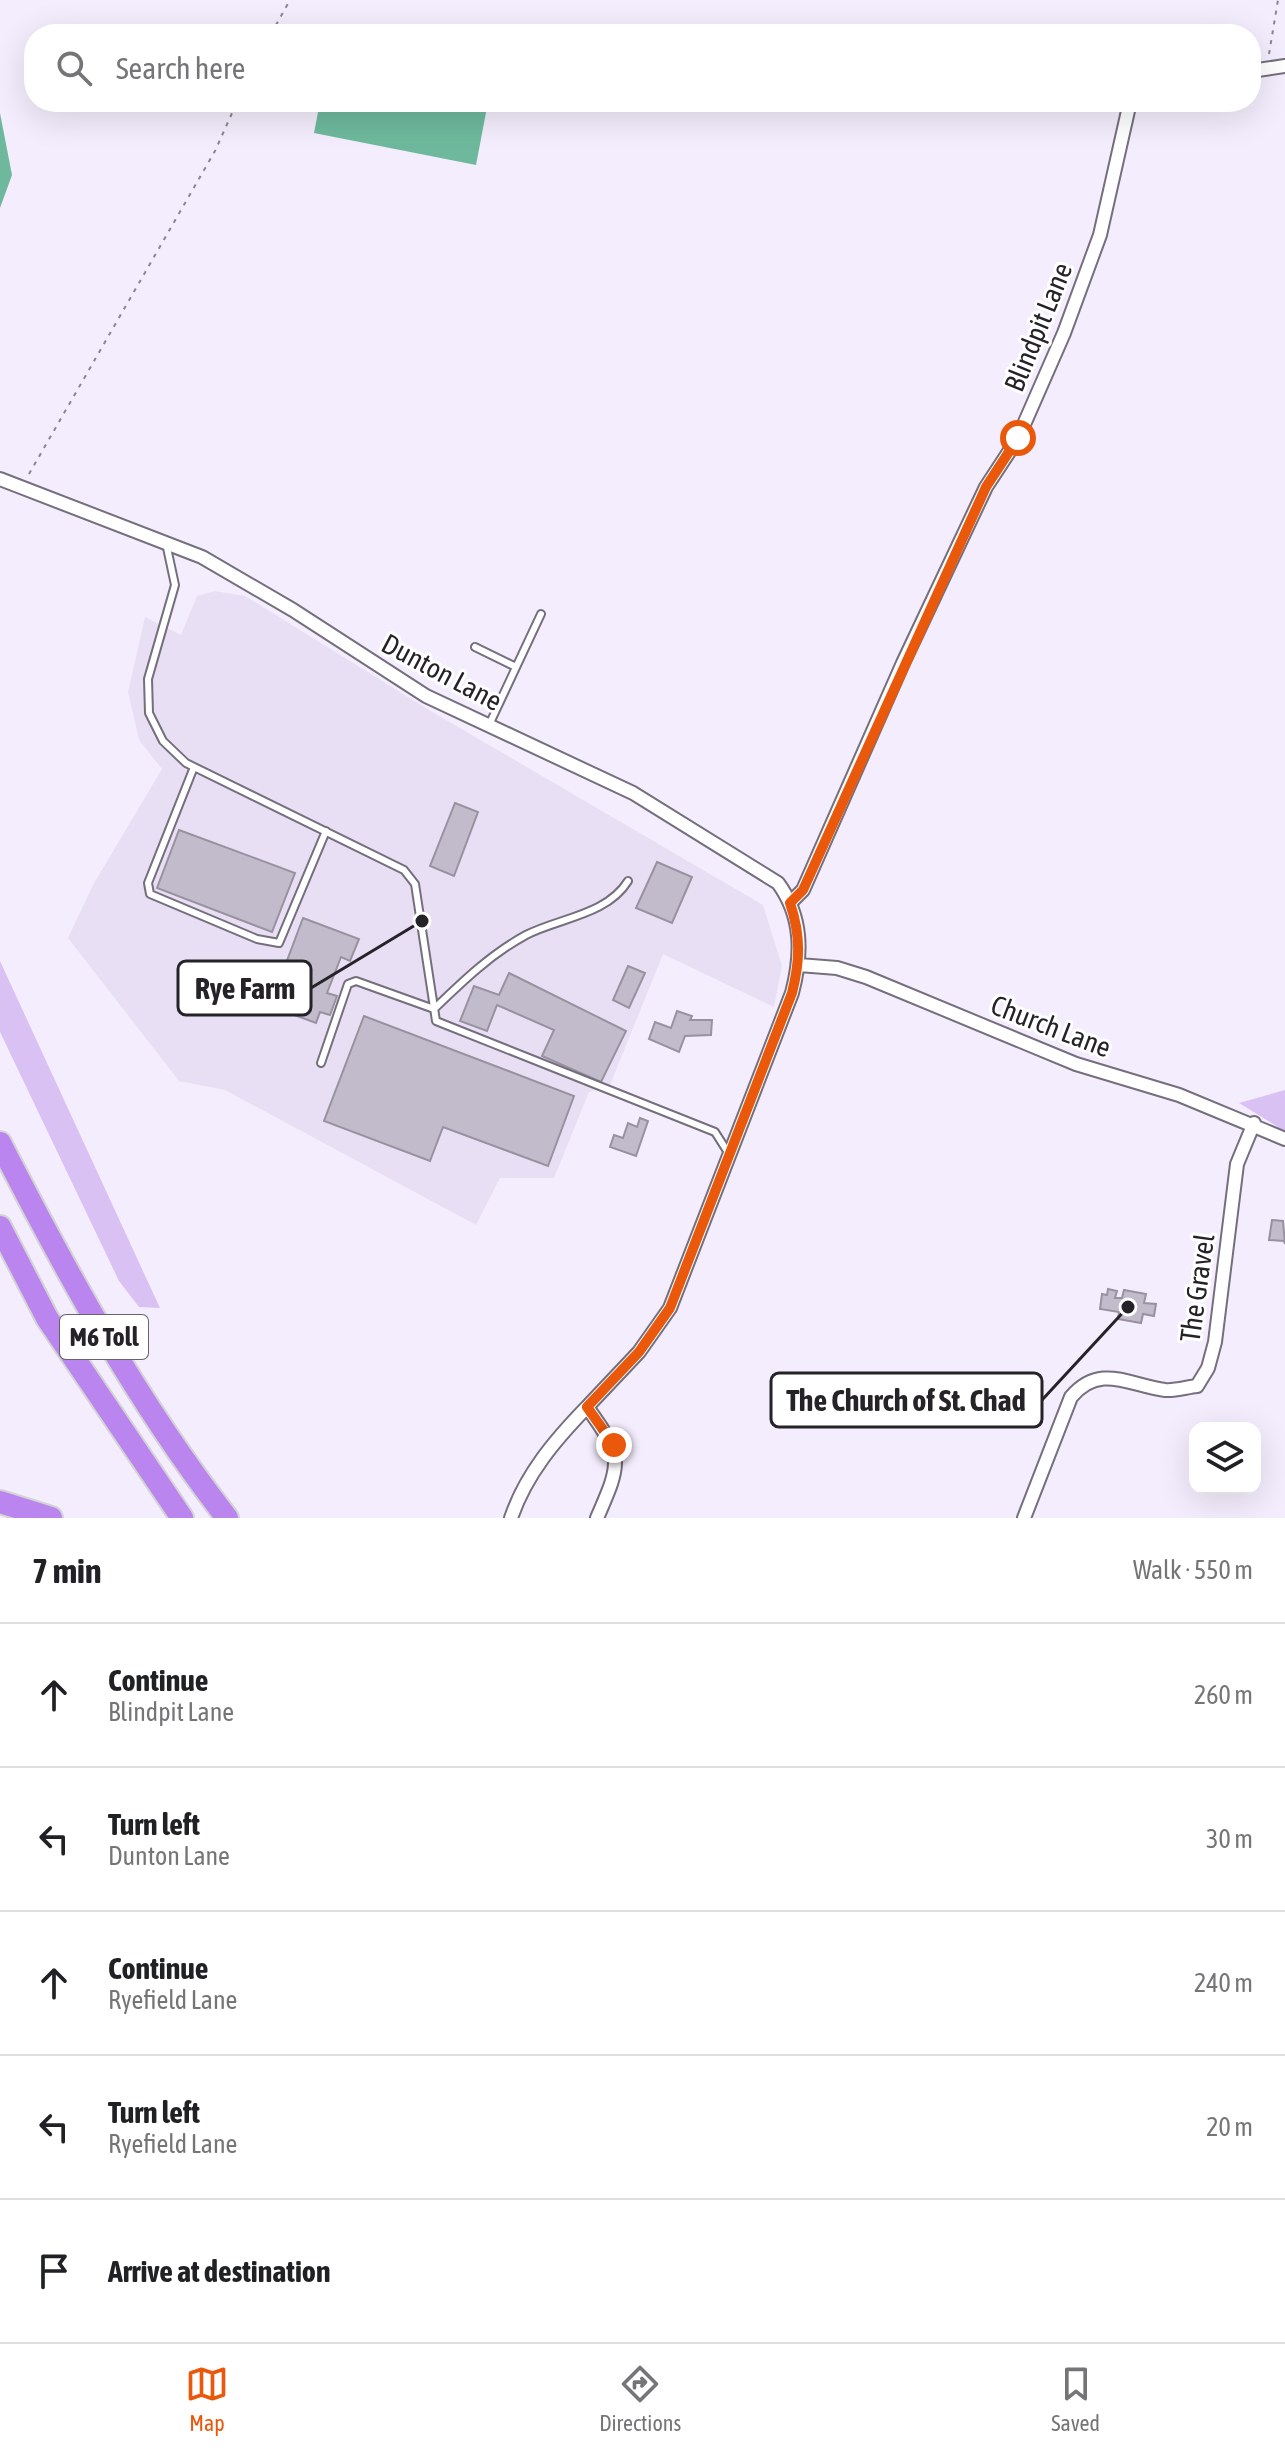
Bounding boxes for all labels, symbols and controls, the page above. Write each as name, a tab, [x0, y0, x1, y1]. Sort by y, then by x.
search box	[24, 24, 1261, 112]
icon: search	[52, 46, 96, 90]
text: Search here	[116, 51, 245, 85]
street label: Blindpit Lane	[998, 258, 1078, 396]
route start	[1000, 420, 1036, 456]
street label: Dunton Lane	[377, 627, 507, 717]
callout: Rye Farm	[178, 961, 311, 1015]
text: Rye Farm	[195, 971, 295, 1005]
street label: Church Lane	[987, 989, 1115, 1063]
street label: The Gravel	[1174, 1231, 1220, 1344]
road number: M6 Toll	[60, 1315, 148, 1359]
callout: The Church of St. Chad	[771, 1373, 1042, 1427]
text: The Church of St. Chad	[786, 1383, 1026, 1417]
map controls	[1189, 1422, 1261, 1494]
button: layers	[1189, 1422, 1261, 1494]
route end	[596, 1427, 632, 1463]
text: 7 min	[32, 1551, 101, 1590]
text: Walk · 550 m	[1133, 1555, 1253, 1585]
text: Continue	[108, 1663, 208, 1697]
icon: ahead	[32, 1673, 76, 1717]
text: 260 m	[1194, 1680, 1253, 1710]
text: Blindpit Lane	[108, 1697, 234, 1727]
text: Turn left	[108, 1807, 200, 1841]
icon: left	[32, 1817, 76, 1861]
text: 30 m	[1206, 1824, 1253, 1854]
text: Dunton Lane	[108, 1841, 230, 1871]
text: Continue	[108, 1951, 208, 1985]
icon: ahead	[32, 1961, 76, 2005]
text: 240 m	[1194, 1968, 1253, 1998]
text: Ryefield Lane	[108, 1985, 237, 2015]
text: Turn left	[108, 2095, 200, 2129]
icon: left	[32, 2105, 76, 2149]
text: 20 m	[1206, 2112, 1253, 2142]
text: Ryefield Lane	[108, 2129, 237, 2159]
icon: arrive	[32, 2249, 76, 2293]
text: Arrive at destination	[108, 2254, 330, 2288]
tab: Map	[185, 2362, 229, 2436]
tab: Directions	[599, 2362, 681, 2436]
tab: Saved	[1051, 2362, 1100, 2436]

